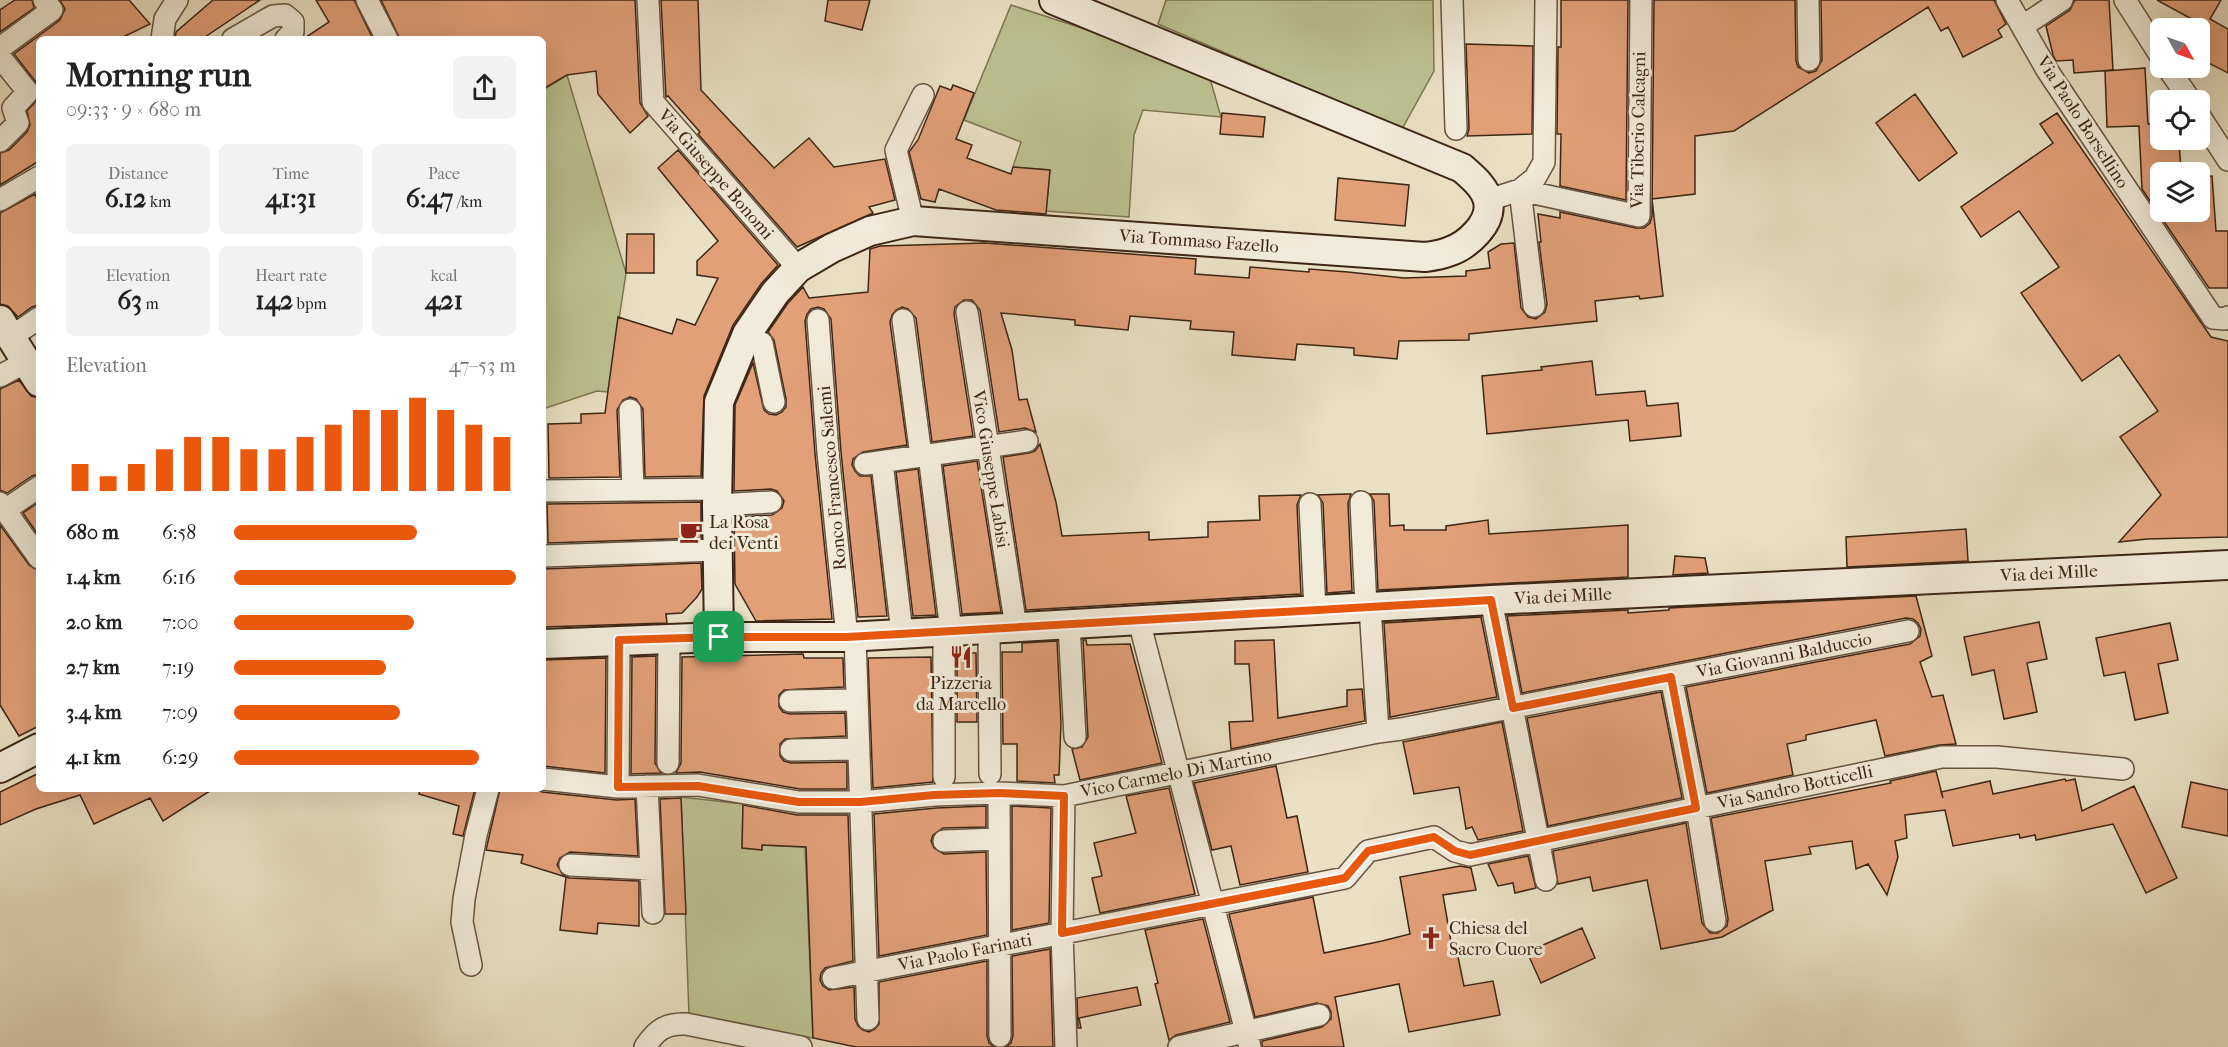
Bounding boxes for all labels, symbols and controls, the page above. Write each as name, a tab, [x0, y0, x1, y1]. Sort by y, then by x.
north arrow	[2150, 18, 2210, 78]
map controls	[2150, 18, 2210, 222]
street label: Via Tiberio Calcagni	[1627, 50, 1650, 210]
street label: Via Paolo Borsellino	[2031, 51, 2133, 192]
text: Morning run	[66, 56, 251, 95]
button: share	[453, 56, 516, 119]
button: locate	[2150, 90, 2210, 150]
text: 09:33 · 9 × 680 m	[66, 98, 201, 121]
street label: Via Giuseppe Bonomi	[653, 104, 778, 244]
button: layers	[2150, 162, 2210, 222]
text: Distance	[108, 164, 168, 183]
text: Time	[273, 164, 309, 183]
text: Pace	[428, 164, 460, 183]
text: 6.12	[105, 183, 146, 214]
text: 41:31	[266, 183, 316, 214]
text: 6:47	[406, 183, 453, 214]
text: km	[146, 192, 171, 211]
text: /km	[453, 192, 482, 211]
street label: Via Tommaso Fazello	[1117, 225, 1280, 258]
text: Elevation	[106, 266, 170, 285]
text: Heart rate	[255, 266, 327, 285]
text: kcal	[431, 266, 457, 285]
text: 63	[117, 285, 142, 316]
text: 142	[255, 285, 293, 316]
text: 421	[425, 285, 463, 316]
text: m	[142, 294, 159, 313]
text: bpm	[293, 294, 327, 313]
text: Elevation	[66, 354, 147, 377]
text: 47–53 m	[449, 354, 516, 377]
street label: Ronco Francesco Salemi	[814, 384, 851, 571]
street label: Vico Giuseppe Labisi	[967, 388, 1013, 550]
place label: La Rosa dei Venti	[709, 512, 779, 554]
cafe icon: La Rosa dei Venti	[678, 519, 704, 545]
text: 680 m	[66, 521, 119, 544]
text: 6:58	[162, 521, 196, 544]
street label: Via dei Mille	[1999, 560, 2098, 587]
text: 1.4 km	[66, 566, 121, 589]
text: 6:16	[162, 566, 196, 589]
street label: Via dei Mille	[1513, 583, 1612, 610]
text: 2.0 km	[66, 611, 122, 634]
text: 7:00	[162, 611, 199, 634]
pin	[693, 611, 744, 662]
icon: arrive	[702, 620, 735, 653]
street label: Via Giovanni Balduccio	[1694, 628, 1873, 683]
restaurant icon: Pizzeria da Marcello	[948, 644, 974, 670]
text: 2.7 km	[66, 656, 120, 679]
text: 7:19	[162, 656, 194, 679]
place label: Pizzeria da Marcello	[916, 673, 1006, 715]
text: 3.4 km	[66, 701, 122, 724]
text: 7:09	[162, 701, 198, 724]
street label: Vico Carmelo Di Martino	[1078, 745, 1273, 803]
text: 4.1 km	[66, 746, 121, 769]
text: 6:29	[162, 746, 198, 769]
street label: Via Sandro Botticelli	[1715, 761, 1875, 814]
place label: Chiesa del Sacro Cuore	[1449, 918, 1543, 960]
church icon: Chiesa del Sacro Cuore	[1418, 925, 1444, 951]
street label: Via Paolo Farinati	[895, 929, 1035, 976]

